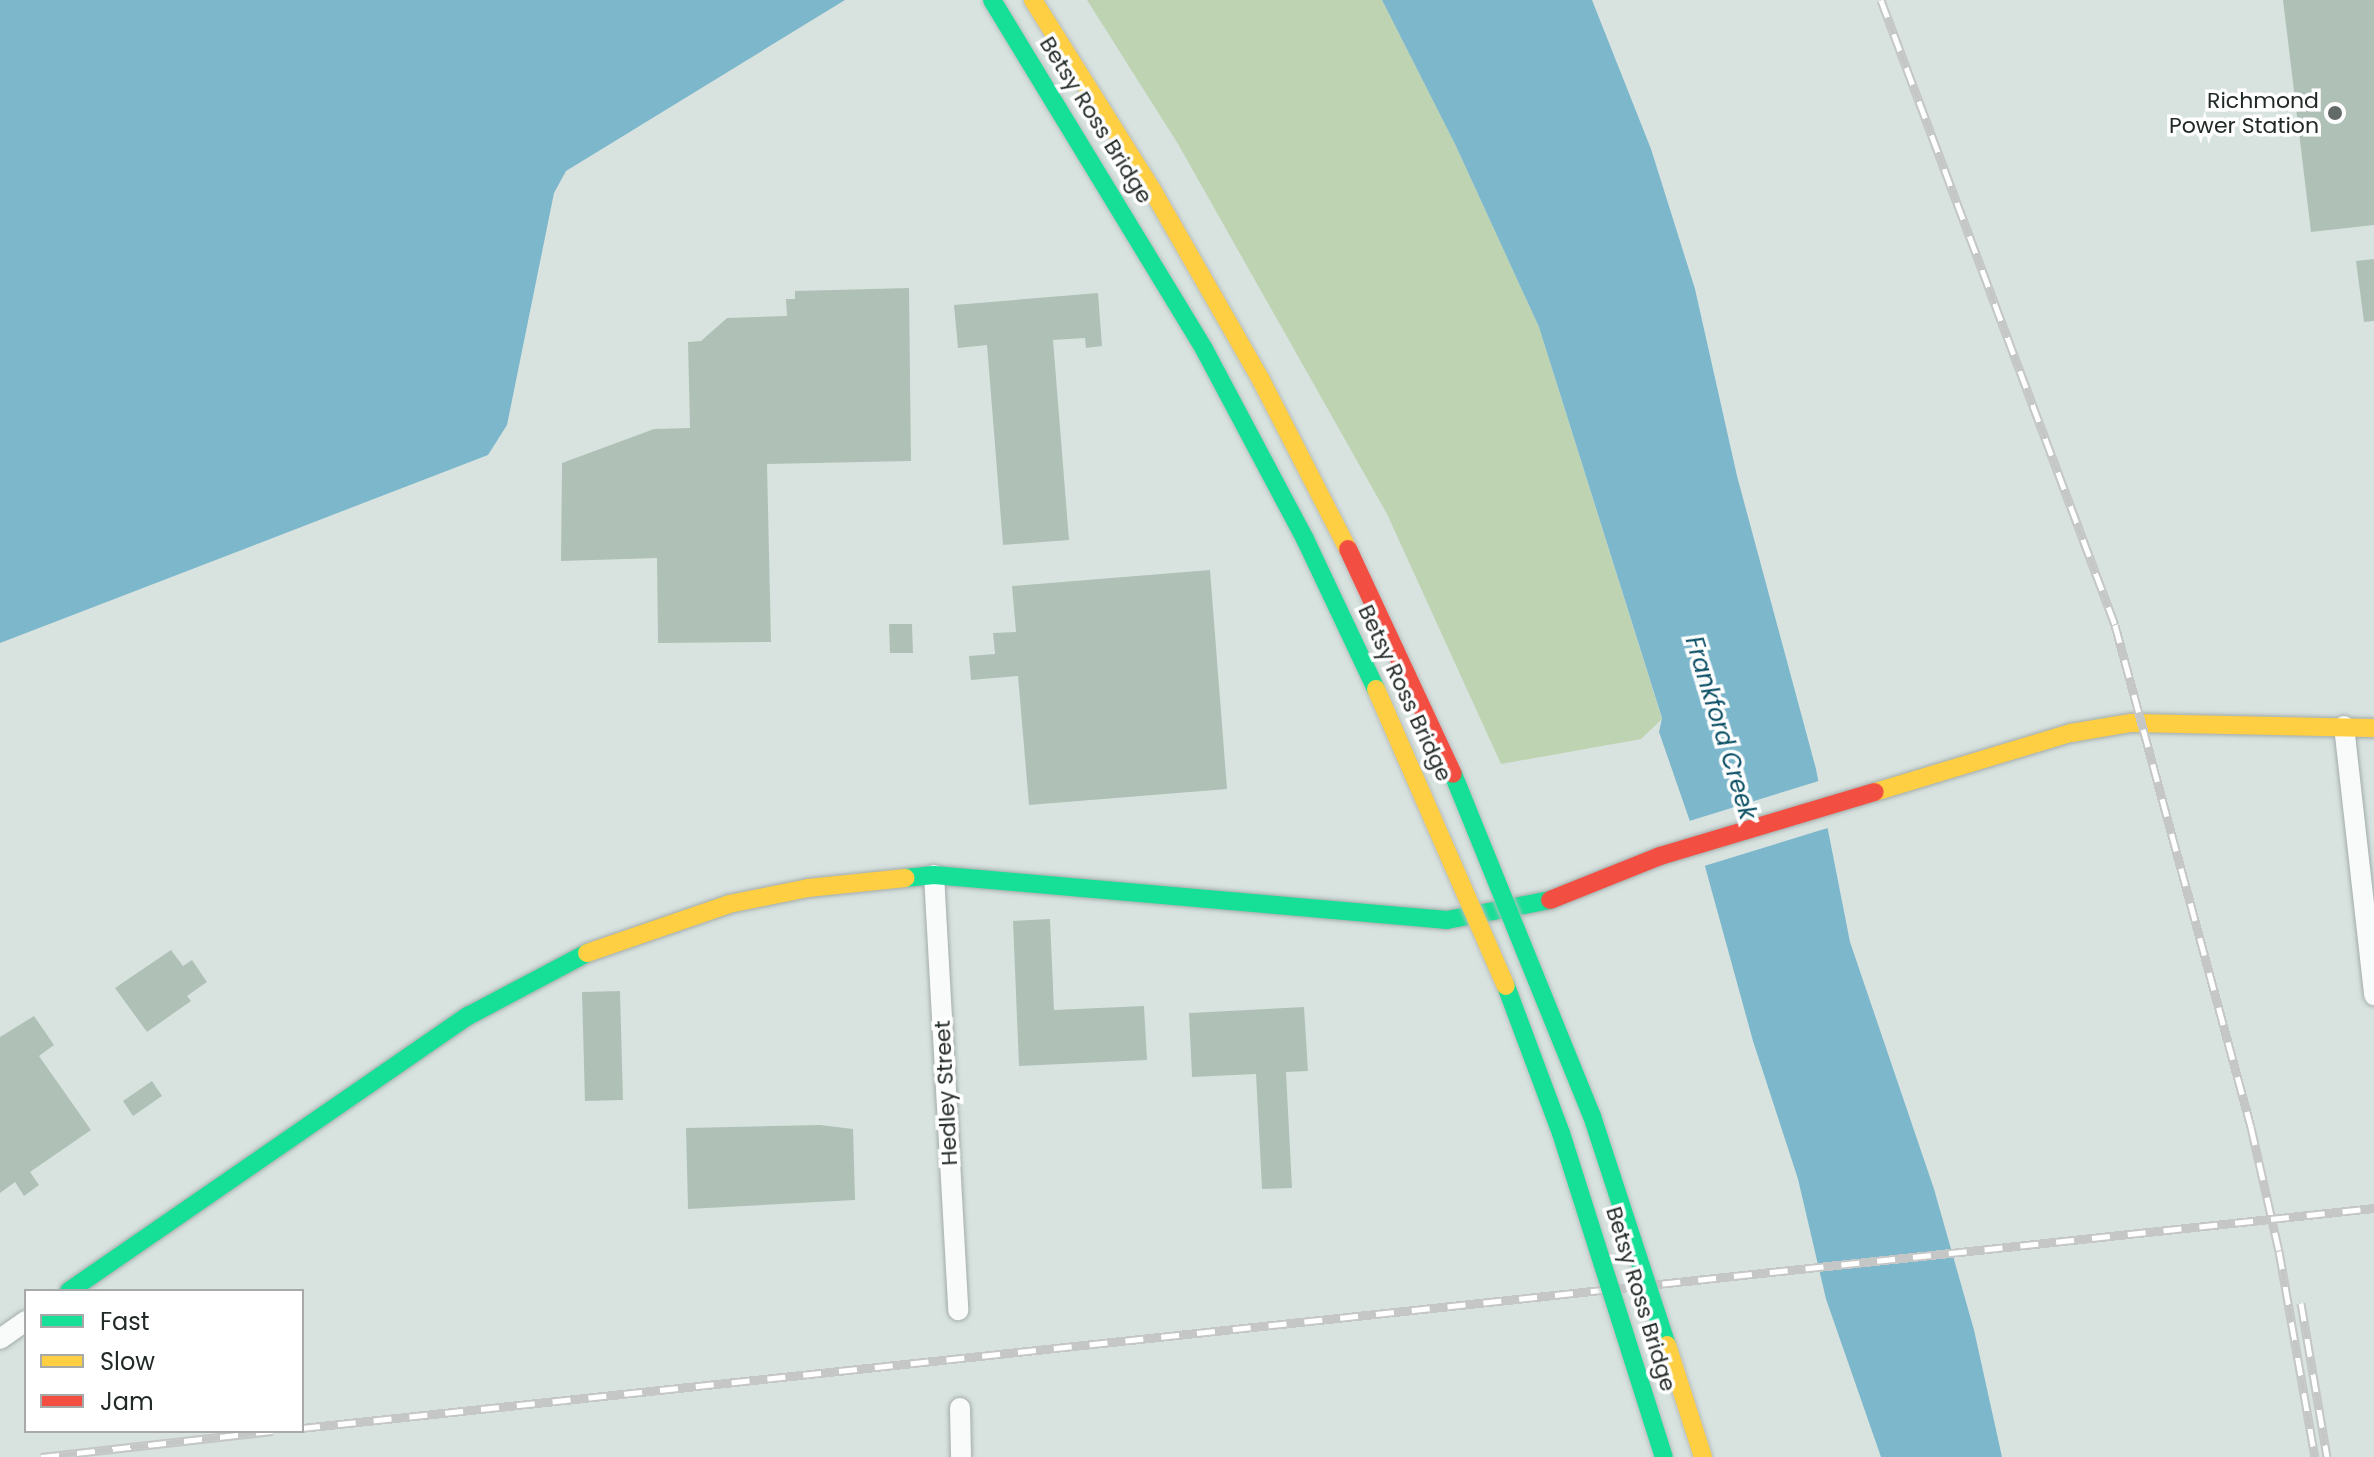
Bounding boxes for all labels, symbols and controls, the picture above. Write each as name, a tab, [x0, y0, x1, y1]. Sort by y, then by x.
street label: Betsy Ross Bridge	[1034, 32, 1158, 208]
place label: Richmond Power Station	[2169, 87, 2319, 138]
marker: Richmond Power Station	[2326, 104, 2344, 122]
street label: Betsy Ross Bridge	[1353, 601, 1457, 785]
water label: Frankford Creek	[1679, 633, 1763, 823]
street label: Hedley Street	[929, 1020, 963, 1166]
street label: Betsy Ross Bridge	[1600, 1203, 1682, 1395]
legend	[24, 1289, 304, 1433]
text: Fast	[100, 1305, 150, 1338]
text: Slow	[100, 1345, 155, 1378]
text: Jam	[100, 1385, 154, 1418]

